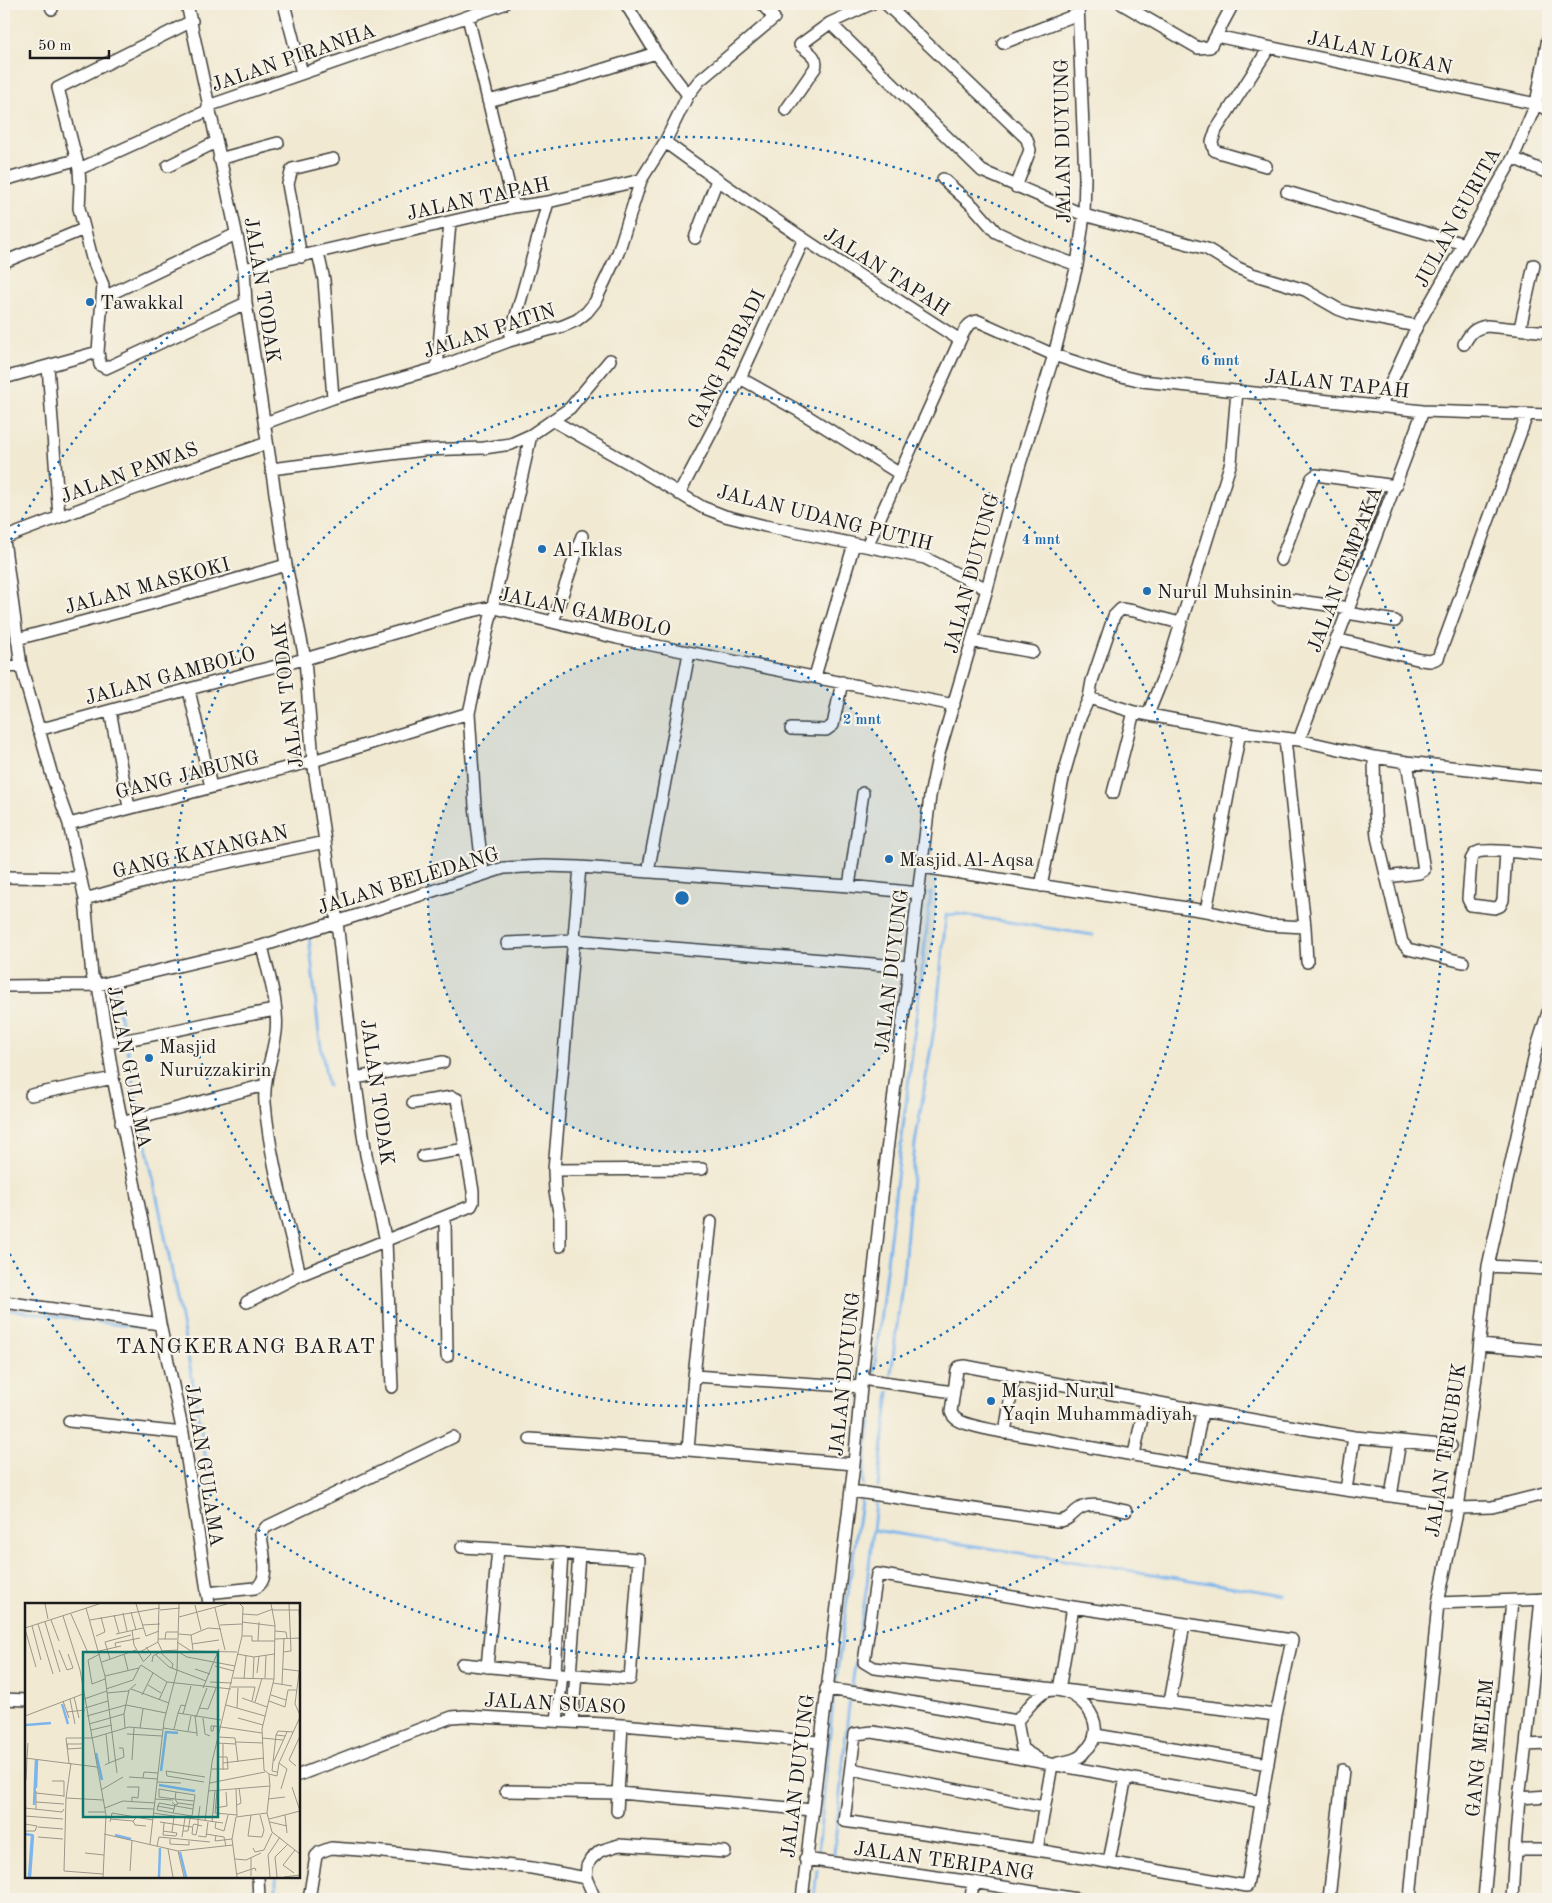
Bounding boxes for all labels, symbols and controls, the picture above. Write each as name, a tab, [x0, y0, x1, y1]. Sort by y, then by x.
street label: JALAN PIRANHA	[209, 21, 378, 96]
scale bar	[30, 28, 109, 60]
street label: JALAN LOKAN	[1305, 29, 1454, 79]
text: 50 m	[38, 39, 72, 54]
street label: JALAN DUYUNG	[1053, 58, 1075, 224]
street label: JULAN GURITA	[1412, 145, 1505, 291]
street label: JALAN TAPAH	[405, 175, 552, 225]
street label: JALAN TODAK	[240, 216, 282, 365]
street label: JALAN TAPAH	[819, 225, 952, 321]
street label: GANG PRIBADI	[685, 287, 770, 433]
place label: Tawakkal	[100, 294, 183, 314]
marker: Tawakkal	[84, 296, 96, 308]
street label: JALAN PATIN	[421, 301, 558, 363]
text: 6 mnt	[1201, 354, 1240, 369]
street label: JALAN TAPAH	[1263, 367, 1410, 403]
street label: JALAN PAWAS	[58, 440, 201, 508]
street label: JALAN UDANG PUTIH	[715, 482, 935, 555]
street label: JALAN CEMPAKA	[1305, 484, 1387, 656]
street label: JALAN DUYUNG	[942, 491, 1004, 656]
text: 4 mnt	[1022, 533, 1061, 548]
place label: Al-Iklas	[552, 541, 622, 561]
marker: Al-Iklas	[536, 543, 548, 555]
street label: JALAN MASKOKI	[63, 555, 232, 619]
place label: Nurul Muhsinin	[1157, 583, 1293, 603]
street label: JALAN GAMBOLO	[497, 585, 672, 641]
marker: Nurul Muhsinin	[1141, 585, 1153, 597]
street label: JALAN TODAK	[270, 620, 308, 769]
street label: JALAN GAMBOLO	[83, 645, 258, 709]
text: 2 mnt	[843, 713, 882, 728]
street label: GANG JABUNG	[113, 748, 262, 804]
street label: GANG KAYANGAN	[111, 823, 290, 883]
street label: JALAN BELEDANG	[315, 845, 502, 919]
place label: Masjid Al-Aqsa	[899, 851, 1034, 871]
marker: Masjid Al-Aqsa	[883, 853, 895, 865]
street label: JALAN DUYUNG	[873, 888, 913, 1054]
centre of rings	[673, 889, 691, 907]
street label: JALAN GULAMA	[102, 984, 154, 1150]
street label: JALAN TODAK	[356, 1018, 396, 1167]
place label: Masjid Nuruzzakirin	[159, 1038, 272, 1081]
marker: Masjid Nuruzzakirin	[143, 1052, 155, 1064]
street label: JALAN DUYUNG	[827, 1291, 865, 1457]
district label: TANGKERANG BARAT	[116, 1336, 376, 1358]
street label: JALAN TERUBUK	[1423, 1362, 1471, 1539]
street label: JALAN GULAMA	[180, 1382, 226, 1548]
place label: Masjid Nurul Yaqin Muhammadiyah	[1001, 1382, 1193, 1425]
marker: Masjid Nurul Yaqin Muhammadiyah	[985, 1395, 997, 1407]
inset map	[25, 1603, 300, 1878]
street label: GANG MELEM	[1464, 1678, 1498, 1818]
street label: JALAN SUASO	[484, 1691, 626, 1719]
street label: JALAN DUYUNG	[779, 1693, 819, 1859]
street label: JALAN TERIPANG	[852, 1839, 1035, 1885]

